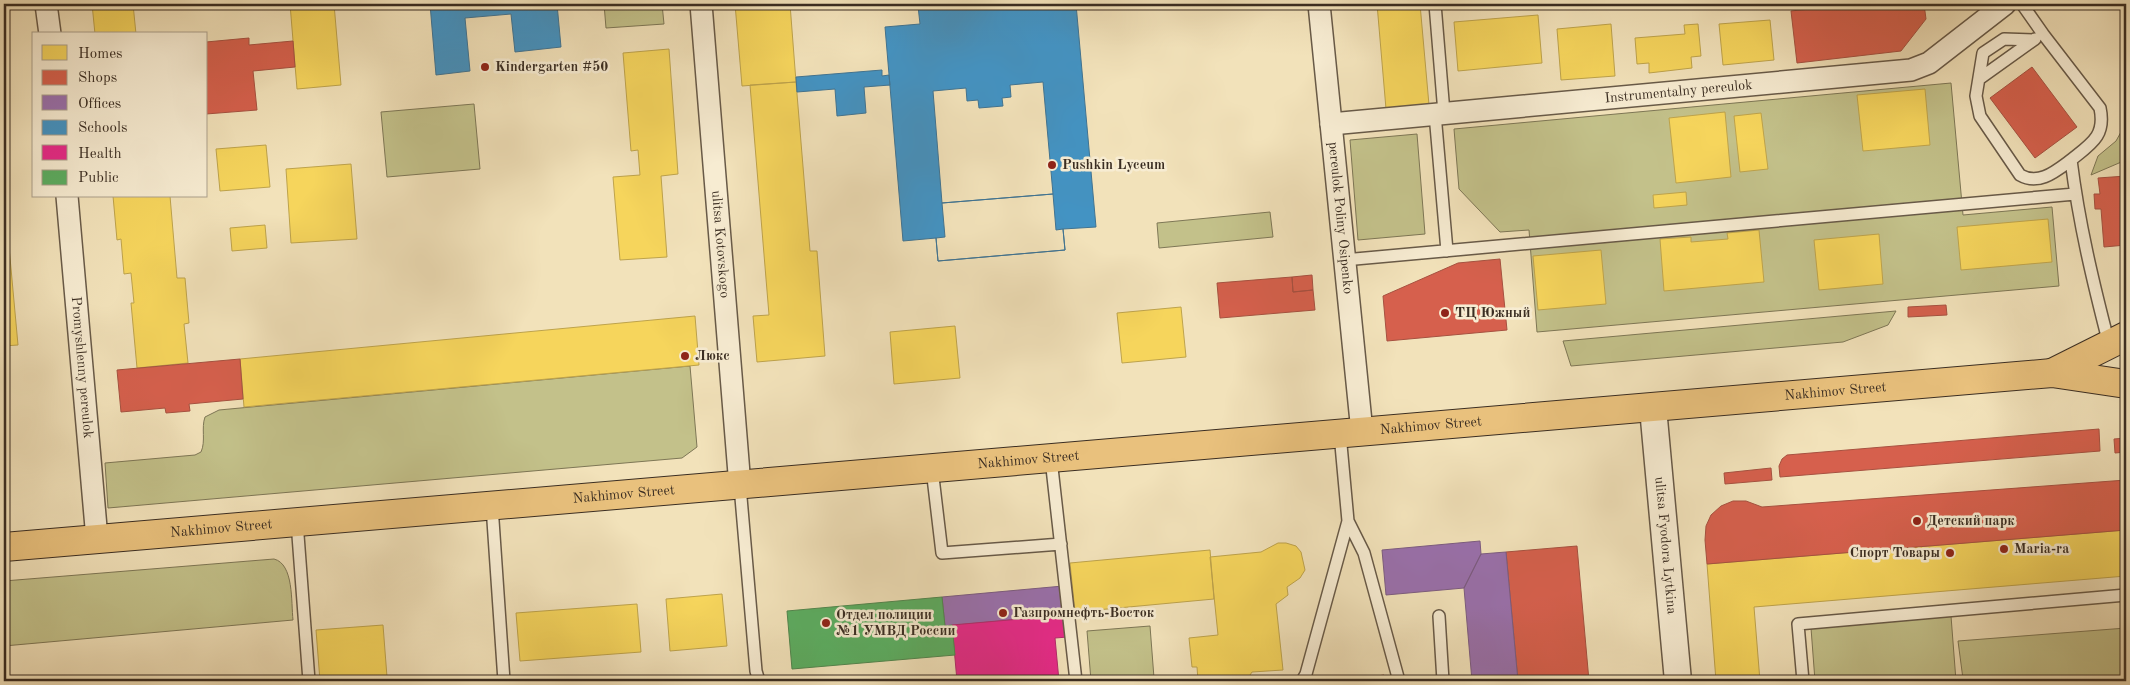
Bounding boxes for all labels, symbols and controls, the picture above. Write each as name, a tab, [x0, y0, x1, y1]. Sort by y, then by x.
legend	[32, 32, 208, 198]
text: Homes	[78, 47, 123, 62]
place label: Kindergarten #50	[495, 60, 608, 74]
marker: Kindergarten #50	[479, 61, 491, 73]
text: Shops	[78, 71, 117, 86]
street label: Instrumentalny pereulok	[1604, 78, 1753, 105]
text: Offices	[78, 97, 121, 112]
text: Schools	[78, 121, 127, 136]
street label: pereulok Poliny Osipenko	[1326, 141, 1355, 295]
text: Health	[78, 147, 122, 162]
place label: Pushkin Lyceum	[1062, 158, 1165, 172]
marker: Pushkin Lyceum	[1046, 159, 1058, 171]
text: Public	[78, 171, 119, 186]
street label: ulitsa Kotovskogo	[709, 190, 732, 299]
street label: Promyshlenny pereulok	[69, 296, 95, 439]
place label: ТЦ Южный	[1455, 306, 1530, 320]
marker: ТЦ Южный	[1439, 307, 1451, 319]
place label: Люкс	[695, 349, 730, 363]
marker: Люкс	[679, 350, 691, 362]
street label: Nakhimov Street	[1784, 380, 1887, 403]
street label: Nakhimov Street	[1379, 414, 1483, 437]
street label: Nakhimov Street	[977, 449, 1080, 471]
street label: ulitsa Fyodora Lytkina	[1652, 476, 1679, 615]
street label: Nakhimov Street	[572, 483, 675, 506]
place label: Детский парк	[1927, 514, 2015, 528]
marker: Детский парк	[1911, 515, 1923, 527]
street label: Nakhimov Street	[170, 517, 273, 540]
place label: Maria-ra	[2014, 542, 2069, 556]
marker: Maria-ra	[1998, 543, 2010, 555]
place label: Спорт Товары	[1850, 546, 1940, 560]
marker: Спорт Товары	[1944, 547, 1956, 559]
place label: Газпромнефть-Восток	[1013, 606, 1155, 621]
marker: Газпромнефть-Восток	[997, 607, 1009, 619]
place label: Отдел полиции №1 УМВД России	[836, 608, 955, 638]
marker: Отдел полиции №1 УМВД России	[820, 617, 832, 629]

